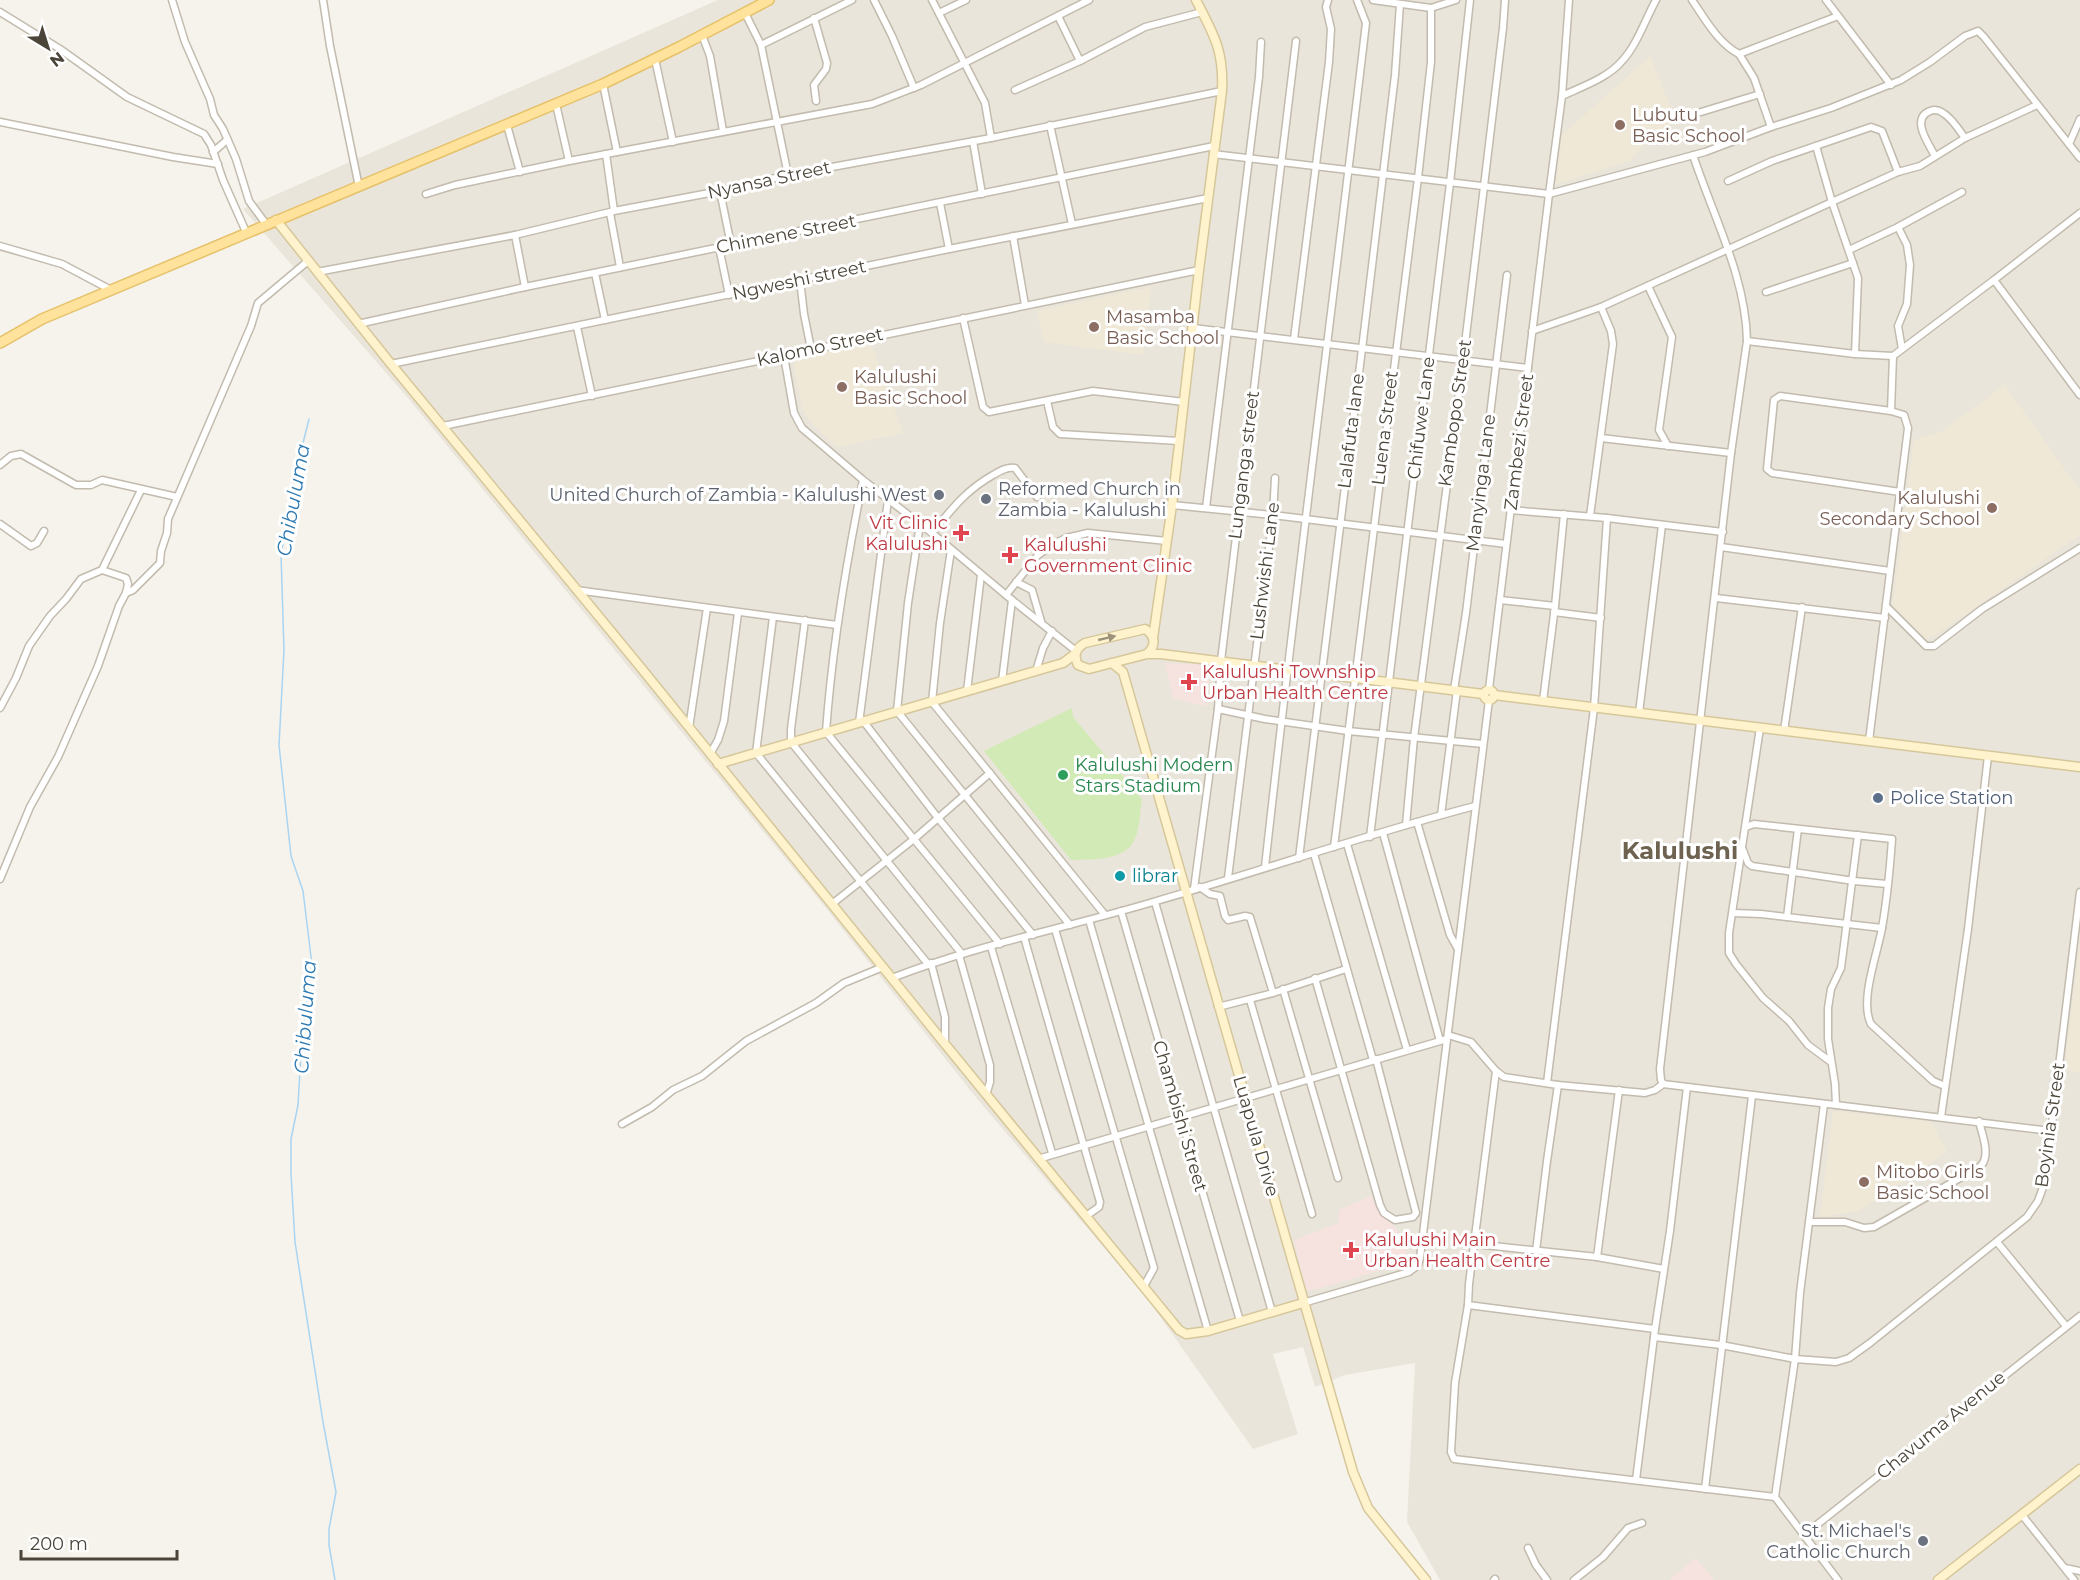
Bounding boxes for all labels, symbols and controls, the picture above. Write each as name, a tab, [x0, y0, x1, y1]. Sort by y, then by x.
north arrow	[18, 18, 78, 78]
text: N	[46, 48, 68, 71]
place label: Lubutu Basic School	[1632, 104, 1745, 147]
marker: Lubutu Basic School	[1613, 118, 1627, 132]
street label: Nyansa Street	[705, 156, 833, 204]
street label: Chimene Street	[714, 210, 858, 258]
street label: Ngweshi street	[730, 255, 868, 305]
place label: Masamba Basic School	[1106, 306, 1219, 349]
marker: Masamba Basic School	[1087, 320, 1101, 334]
street label: Kalomo Street	[755, 323, 885, 371]
street label: Kambopo Street	[1434, 338, 1476, 488]
street label: Chifuwe Lane	[1403, 355, 1439, 481]
place label: Kalulushi Basic School	[854, 366, 967, 409]
street label: Luena Street	[1367, 369, 1403, 487]
street label: Lalafuta lane	[1333, 372, 1369, 490]
street label: Zambezi Street	[1500, 372, 1538, 512]
marker: Kalulushi Basic School	[835, 380, 849, 394]
street label: Lunganga street	[1224, 389, 1264, 541]
street label: Manyinga Lane	[1462, 413, 1500, 553]
water label: Chibuluma	[271, 442, 315, 558]
place label: Reformed Church in Zambia - Kalulushi	[998, 478, 1181, 521]
place label: United Church of Zambia - Kalulushi West	[549, 484, 927, 506]
place label: Kalulushi Secondary School	[1820, 487, 1980, 530]
marker: United Church of Zambia - Kalulushi West	[932, 488, 946, 502]
marker: Reformed Church in Zambia - Kalulushi	[979, 492, 993, 506]
street label: Lushwishi Lane	[1246, 501, 1284, 641]
marker: Kalulushi Secondary School	[1985, 501, 1999, 515]
place label: Vit Clinic Kalulushi	[865, 512, 948, 555]
marker: Vit Clinic Kalulushi	[952, 524, 970, 542]
place label: Kalulushi Government Clinic	[1024, 534, 1192, 577]
marker: Kalulushi Government Clinic	[1001, 546, 1019, 564]
one-way arrow	[1098, 632, 1117, 642]
place label: Kalulushi Township Urban Health Centre	[1202, 661, 1388, 704]
marker: Kalulushi Township Urban Health Centre	[1180, 673, 1198, 691]
place label: Kalulushi Modern Stars Stadium	[1075, 754, 1233, 797]
marker: Kalulushi Modern Stars Stadium	[1056, 768, 1070, 782]
place label: Police Station	[1890, 787, 2013, 809]
marker: Police Station	[1871, 791, 1885, 805]
district label: Kalulushi	[1622, 836, 1738, 865]
place label: librar	[1132, 865, 1178, 887]
marker: librar	[1113, 869, 1127, 883]
water label: Chibuluma	[289, 959, 321, 1075]
street label: Chambishi Street	[1148, 1038, 1212, 1194]
street label: Boyinia Street	[2030, 1061, 2070, 1189]
street label: Luapula Drive	[1228, 1073, 1284, 1199]
place label: Mitobo Girls Basic School	[1876, 1161, 1989, 1204]
marker: Mitobo Girls Basic School	[1857, 1175, 1871, 1189]
place label: Kalulushi Main Urban Health Centre	[1364, 1229, 1550, 1272]
marker: Kalulushi Main Urban Health Centre	[1342, 1241, 1360, 1259]
street label: Chavuma Avenue	[1872, 1366, 2010, 1484]
place label: St. Michael's Catholic Church	[1766, 1520, 1911, 1563]
scale bar	[21, 1523, 177, 1561]
text: 200 m	[30, 1533, 88, 1555]
marker: St. Michael's Catholic Church	[1916, 1534, 1930, 1548]

